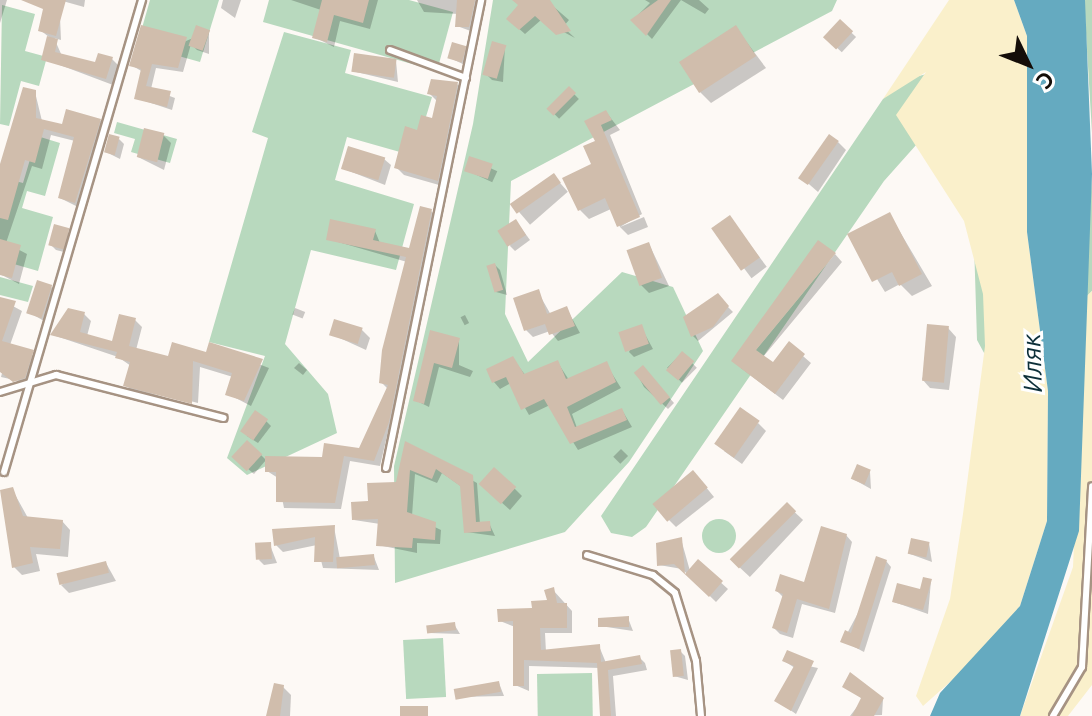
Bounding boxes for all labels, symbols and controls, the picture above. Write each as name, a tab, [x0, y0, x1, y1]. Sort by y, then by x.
north arrow	[988, 24, 1068, 104]
text: С	[1032, 67, 1060, 94]
water label: Иляк	[1015, 333, 1049, 393]

